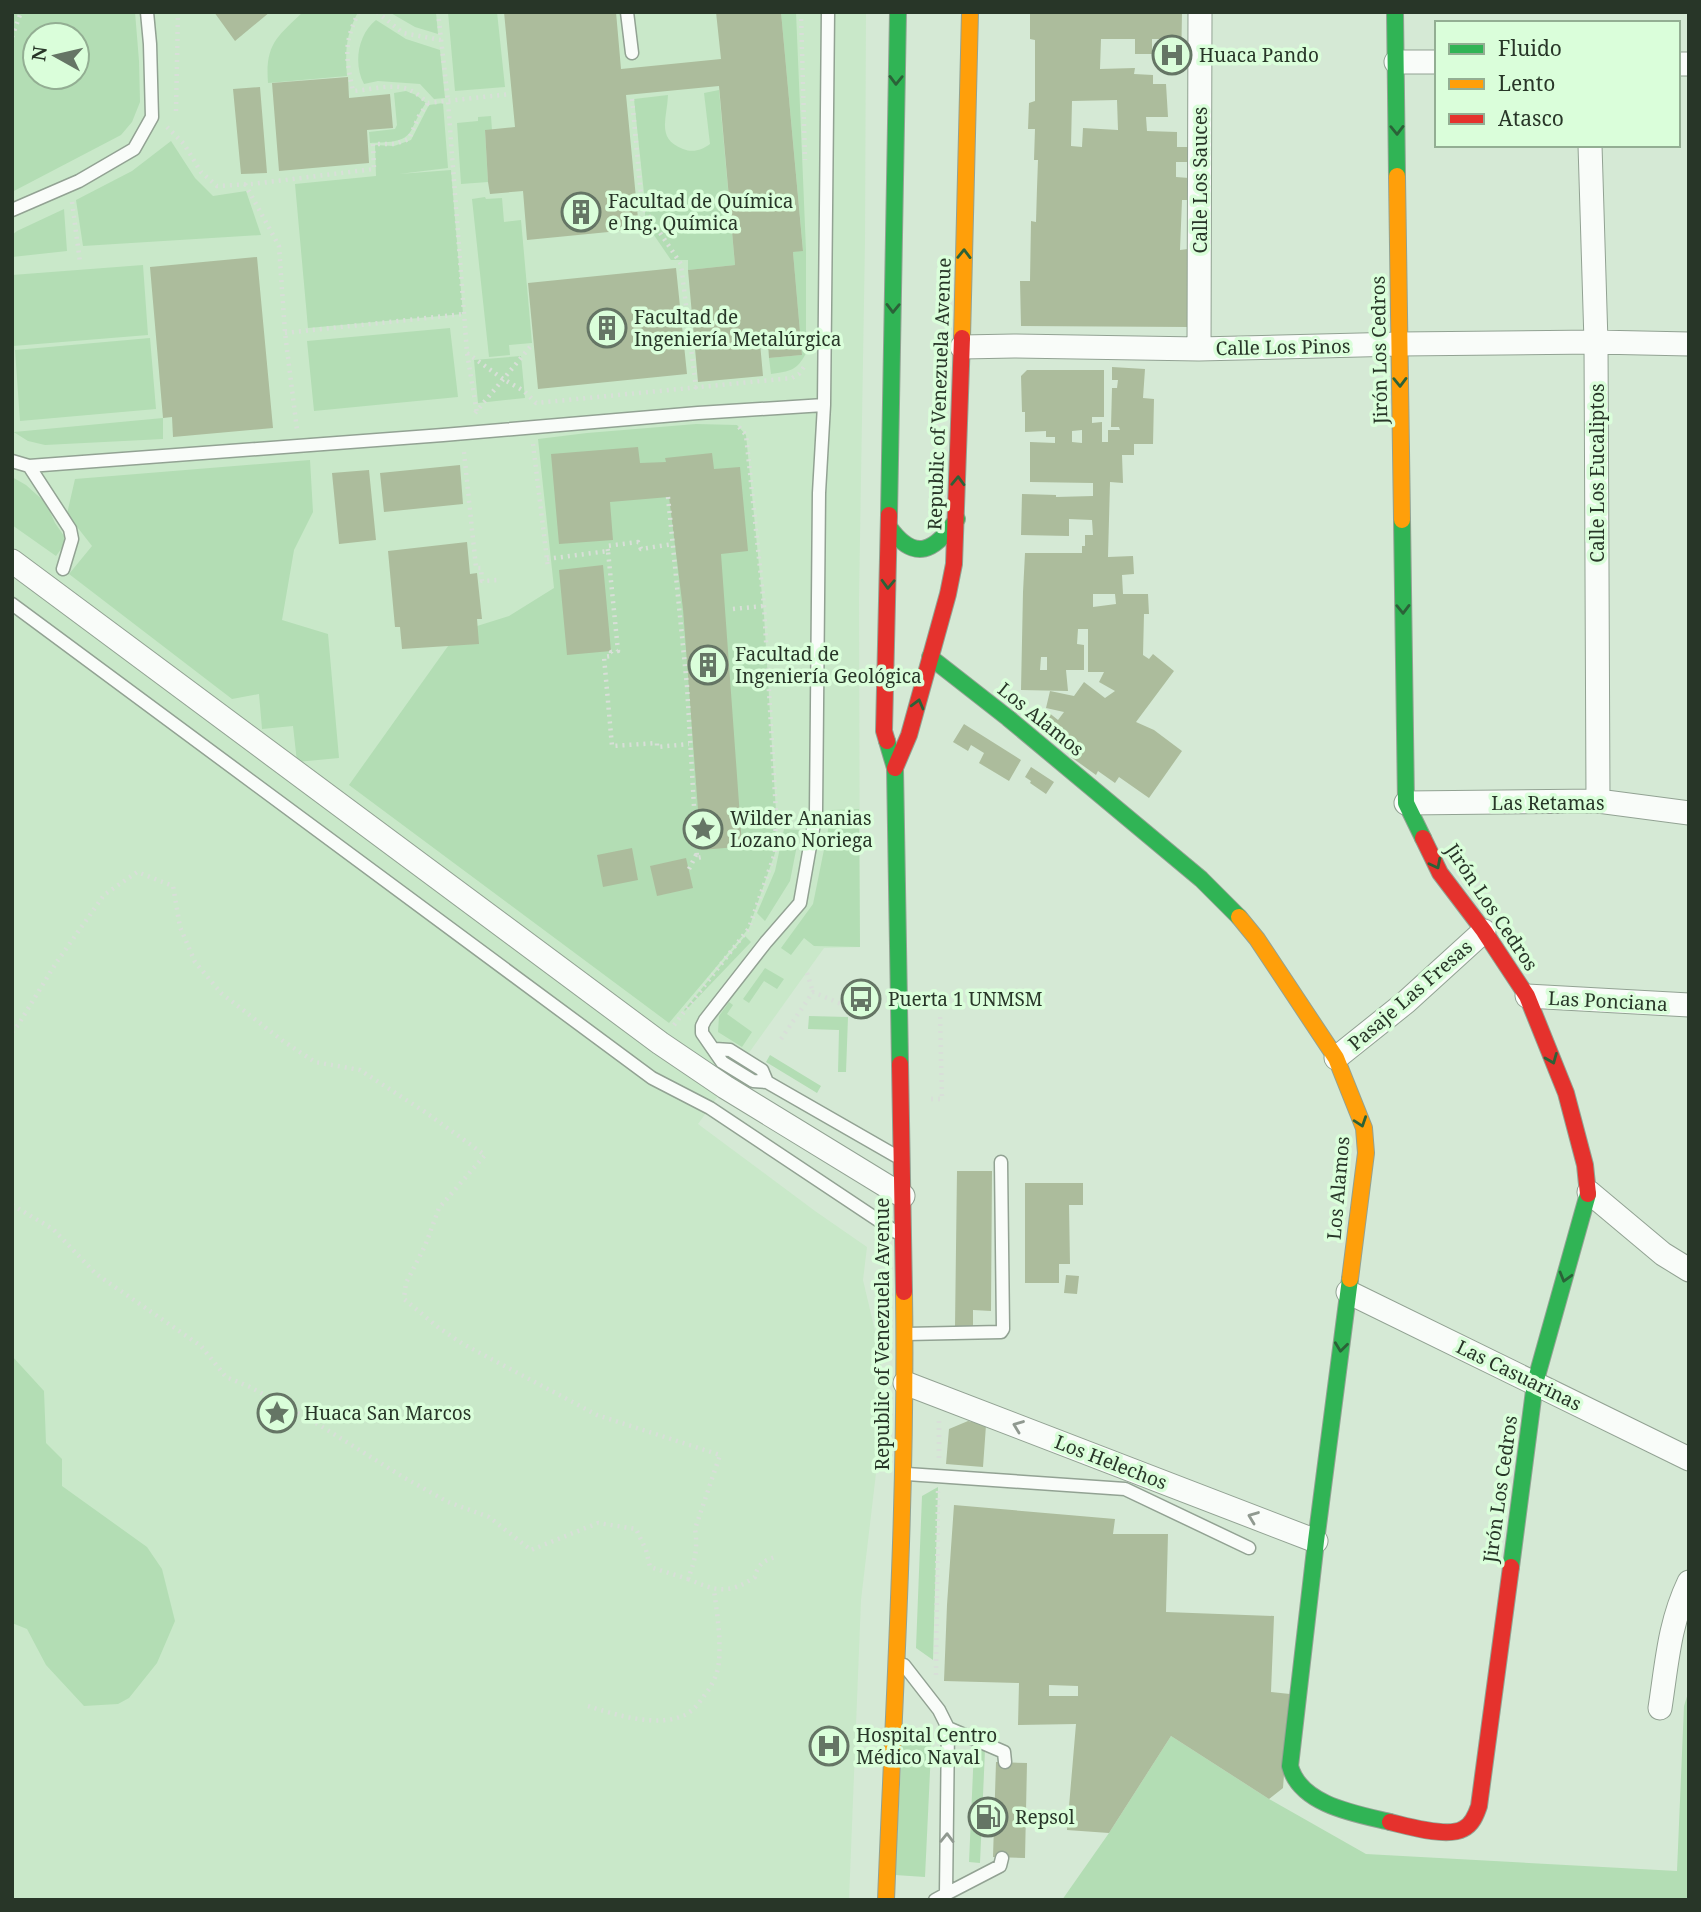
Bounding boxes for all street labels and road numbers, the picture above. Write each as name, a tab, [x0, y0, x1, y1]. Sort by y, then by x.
street label: Calle Los Sauces	[1187, 107, 1213, 253]
street label: Republic of Venezuela Avenue	[921, 257, 957, 531]
street label: Jirón Los Cedros	[1365, 276, 1393, 425]
street label: Calle Los Pinos	[1215, 333, 1351, 361]
street label: Calle Los Eucaliptos	[1584, 383, 1610, 563]
street label: Los Alamos	[992, 676, 1090, 762]
street label: Las Retamas	[1491, 790, 1605, 816]
street label: Jirón Los Cedros	[1439, 837, 1544, 976]
street label: Pasaje Las Fresas	[1342, 934, 1478, 1056]
street label: Las Ponciana	[1547, 985, 1669, 1017]
street label: Los Alamos	[1321, 1135, 1355, 1241]
street label: Republic of Venezuela Avenue	[869, 1198, 895, 1470]
street label: Las Casuarinas	[1452, 1333, 1586, 1417]
street label: Jirón Los Cedros	[1477, 1414, 1523, 1565]
street label: Los Helechos	[1051, 1429, 1171, 1495]

